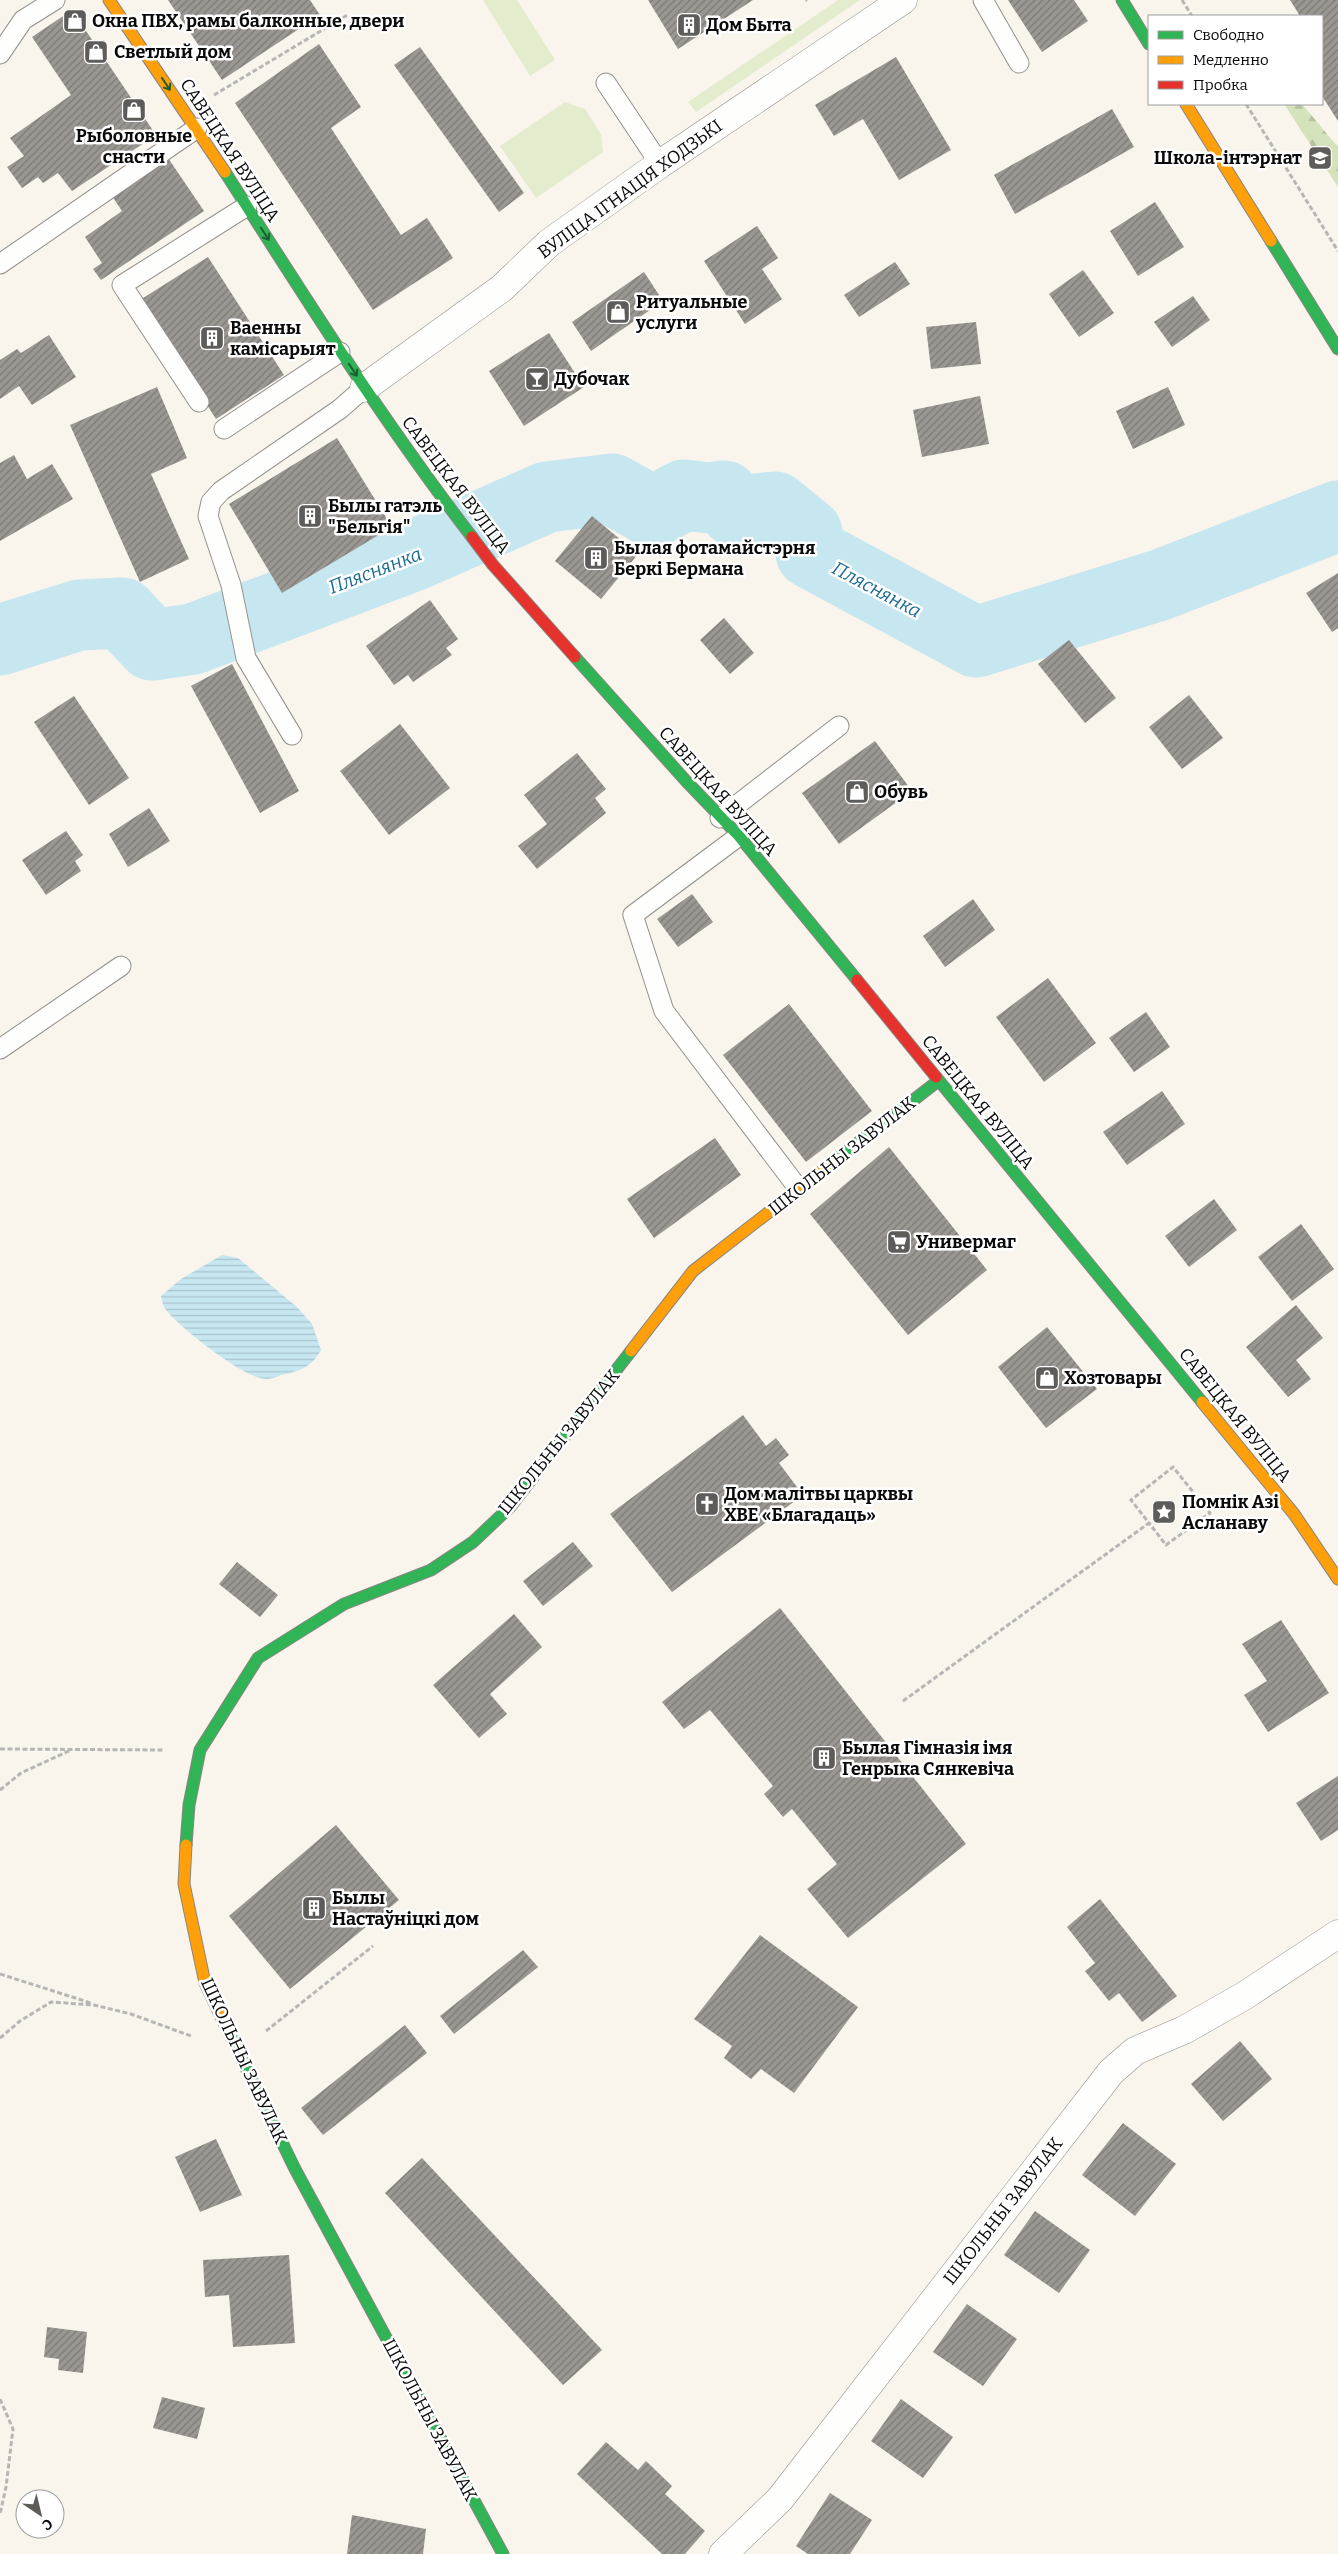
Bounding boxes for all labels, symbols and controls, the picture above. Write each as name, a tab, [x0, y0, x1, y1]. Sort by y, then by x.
shop icon: Окна ПВХ, рамы балконные, двери	[62, 8, 88, 34]
place label: Окна ПВХ, рамы балконные, двери	[92, 10, 404, 32]
building icon: Дом Быта	[676, 12, 702, 38]
place label: Дом Быта	[706, 14, 792, 36]
legend	[1148, 15, 1323, 105]
text: Свободно	[1193, 26, 1264, 44]
shop icon: Светлый дом	[83, 39, 109, 65]
place label: Светлый дом	[114, 41, 231, 63]
text: Медленно	[1193, 51, 1269, 69]
street label: САВЕЦКАЯ ВУЛІЦА	[175, 74, 285, 226]
one-way arrow	[161, 76, 171, 90]
text: Пробка	[1193, 76, 1248, 94]
shop icon: Рыболовные снасти	[121, 97, 147, 123]
street label: ВУЛІЦА ІГНАЦІЯ ХОДЗЬКІ	[534, 115, 726, 263]
place label: Рыболовные снасти	[76, 125, 192, 168]
school or university icon: Школа-інтэрнат	[1307, 145, 1333, 171]
place label: Школа-інтэрнат	[1154, 147, 1302, 169]
one-way arrow	[260, 226, 270, 240]
place label: Ритуальные услуги	[635, 291, 747, 334]
shop icon: Ритуальные услуги	[605, 299, 631, 325]
place label: Ваенны камісарыят	[230, 317, 336, 360]
building icon: Ваенны камісарыят	[199, 325, 225, 351]
one-way arrow	[348, 363, 358, 377]
bar icon: Дубочак	[524, 366, 550, 392]
place label: Дубочак	[554, 368, 630, 390]
street label: САВЕЦКАЯ ВУЛІЦА	[397, 412, 515, 558]
place label: Былы гатэль "Бельгія"	[328, 495, 442, 538]
building icon: Былы гатэль "Бельгія"	[297, 503, 323, 529]
place label: Былая фотамайстэрня Беркі Бермана	[614, 537, 815, 580]
water label: Пляснянка	[325, 542, 425, 599]
building icon: Былая фотамайстэрня Беркі Бермана	[583, 545, 609, 571]
water label: Пляснянка	[828, 556, 925, 623]
street label: САВЕЦКАЯ ВУЛІЦА	[654, 722, 782, 860]
shop icon: Обувь	[844, 779, 870, 805]
place label: Обувь	[874, 781, 928, 803]
street label: САВЕЦКАЯ ВУЛІЦА	[917, 1030, 1039, 1174]
street label: ШКОЛЬНЫ ЗАВУЛАК	[764, 1092, 920, 1220]
supermarket icon: Универмаг	[886, 1229, 912, 1255]
place label: Универмаг	[916, 1231, 1016, 1253]
street label: САВЕЦКАЯ ВУЛІЦА	[1174, 1343, 1296, 1487]
street label: ШКОЛЬНЫ ЗАВУЛАК	[494, 1365, 625, 1519]
shop icon: Хозтовары	[1034, 1365, 1060, 1391]
place label: Хозтовары	[1064, 1367, 1162, 1389]
place label: Дом малітвы царквы ХВЕ «Благадаць»	[724, 1483, 913, 1526]
church icon: Дом малітвы царквы ХВЕ «Благадаць»	[694, 1491, 720, 1517]
place label: Помнік Азі Асланаву	[1182, 1491, 1279, 1534]
place icon: Помнік Азі Асланаву	[1151, 1499, 1177, 1525]
place label: Былая Гімназія імя Генрыка Сянкевіча	[842, 1737, 1014, 1780]
building icon: Былая Гімназія імя Генрыка Сянкевіча	[811, 1745, 837, 1771]
place label: Былы Настаўніцкі дом	[332, 1887, 479, 1930]
building icon: Былы Настаўніцкі дом	[301, 1895, 327, 1921]
street label: ШКОЛЬНЫ ЗАВУЛАК	[196, 1974, 292, 2148]
street label: ШКОЛЬНЫ ЗАВУЛАК	[939, 2133, 1067, 2289]
street label: ШКОЛЬНЫ ЗАВУЛАК	[378, 2335, 482, 2505]
north arrow	[15, 2489, 65, 2539]
text: С	[39, 2515, 56, 2534]

